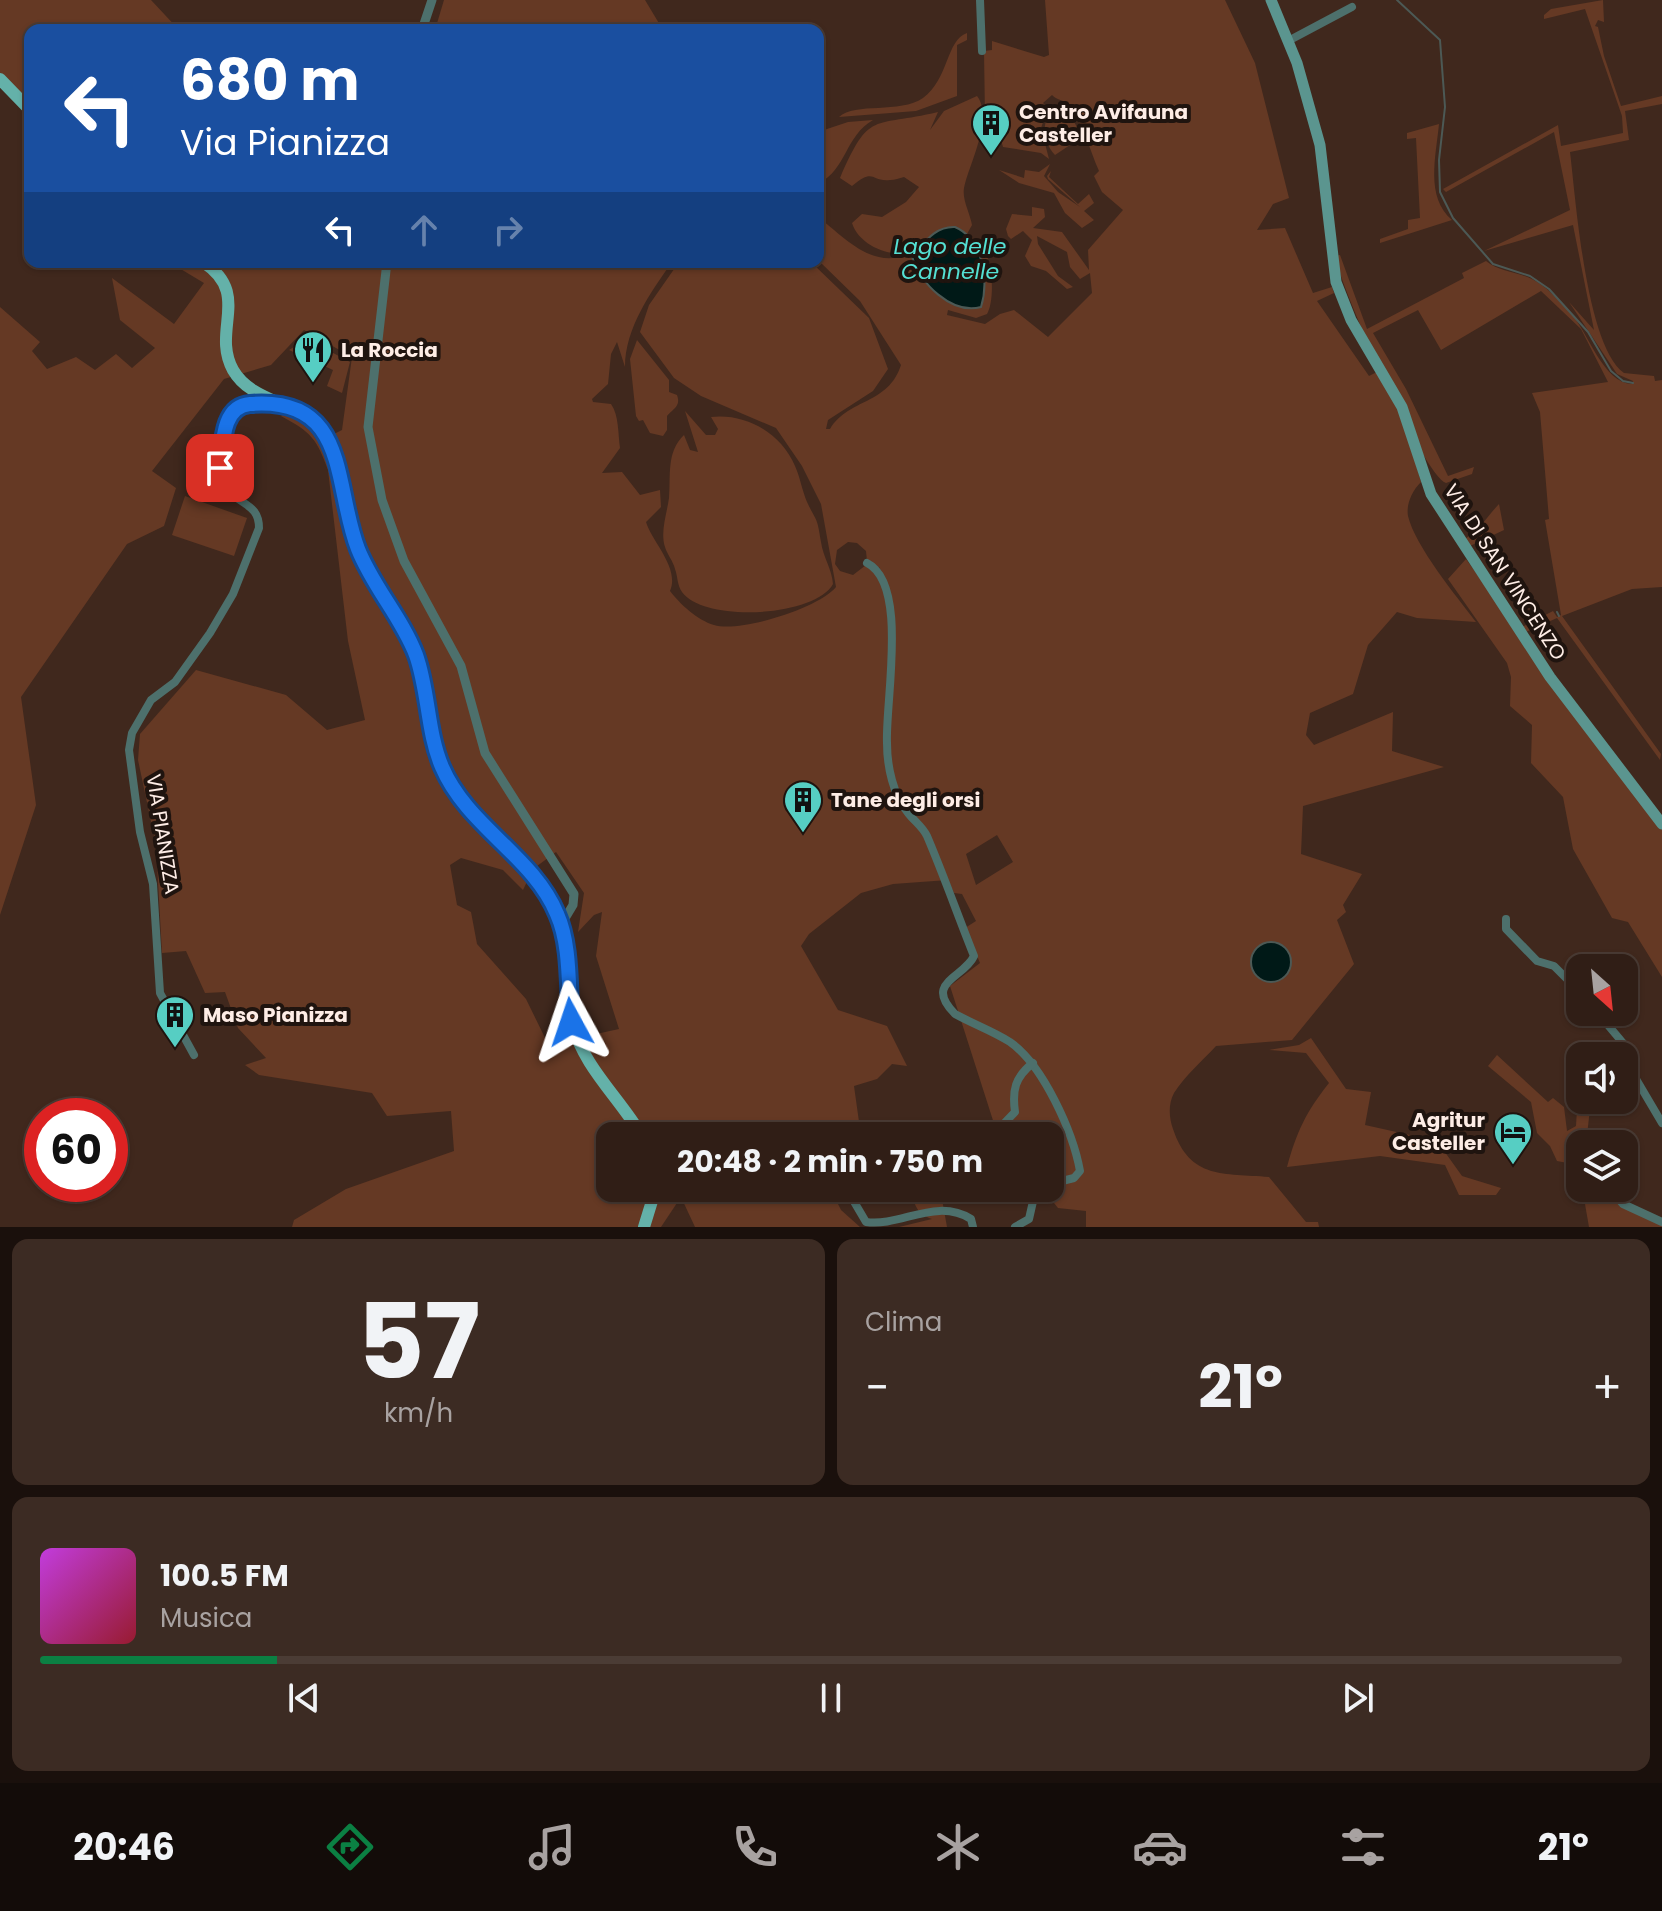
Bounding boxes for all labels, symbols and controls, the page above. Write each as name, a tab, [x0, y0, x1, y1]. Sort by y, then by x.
text: 680 m	[180, 41, 360, 120]
icon: left	[48, 56, 152, 160]
place label: Centro Avifauna Casteller	[1019, 98, 1188, 149]
building icon: Centro Avifauna Casteller	[970, 102, 1012, 157]
text: Via Pianizza	[180, 117, 390, 168]
icon: left	[318, 208, 362, 252]
icon: ahead	[402, 208, 446, 252]
icon: right	[486, 208, 530, 252]
water label: Lago delle Cannelle	[894, 231, 1006, 287]
restaurant icon: La Roccia	[292, 329, 334, 384]
place label: La Roccia	[341, 336, 438, 364]
pin	[186, 434, 254, 502]
icon: arrive	[198, 446, 242, 490]
street label: VIA DI SAN VINCENZO	[1437, 478, 1573, 666]
street label: VIA PIANIZZA	[140, 772, 186, 896]
building icon: Tane degli orsi	[782, 779, 824, 834]
place label: Tane degli orsi	[831, 786, 980, 814]
north arrow	[1566, 954, 1638, 1026]
map controls	[1566, 954, 1638, 1202]
position arrow	[529, 980, 613, 1064]
building icon: Maso Pianizza	[154, 994, 196, 1049]
place label: Maso Pianizza	[203, 1001, 348, 1029]
button: sound	[1566, 1042, 1638, 1114]
speed limit sign: 60	[24, 1098, 128, 1202]
place label: Agritur Casteller	[1392, 1106, 1485, 1157]
hotel icon: Agritur Casteller	[1492, 1111, 1534, 1166]
button: layers	[1566, 1130, 1638, 1202]
text: 20:48 · 2 min · 750 m	[677, 1140, 983, 1183]
text: 57	[357, 1269, 480, 1414]
text: Clima	[865, 1304, 942, 1340]
text: 21°	[1198, 1345, 1283, 1429]
text: −	[865, 1357, 889, 1418]
text: +	[1592, 1357, 1622, 1418]
text: km/h	[384, 1395, 453, 1431]
text: 100.5 FM	[160, 1554, 289, 1597]
text: Musica	[160, 1600, 252, 1636]
icon: previous	[282, 1676, 326, 1720]
icon: pause	[809, 1676, 853, 1720]
icon: next	[1336, 1676, 1380, 1720]
icon: directions	[322, 1819, 378, 1875]
icon: music	[524, 1819, 580, 1875]
icon: phone	[727, 1819, 783, 1875]
icon: climate	[930, 1819, 986, 1875]
icon: car	[1132, 1819, 1188, 1875]
icon: filters	[1335, 1819, 1391, 1875]
text: 20:46	[73, 1822, 175, 1873]
text: 21°	[1538, 1822, 1589, 1873]

